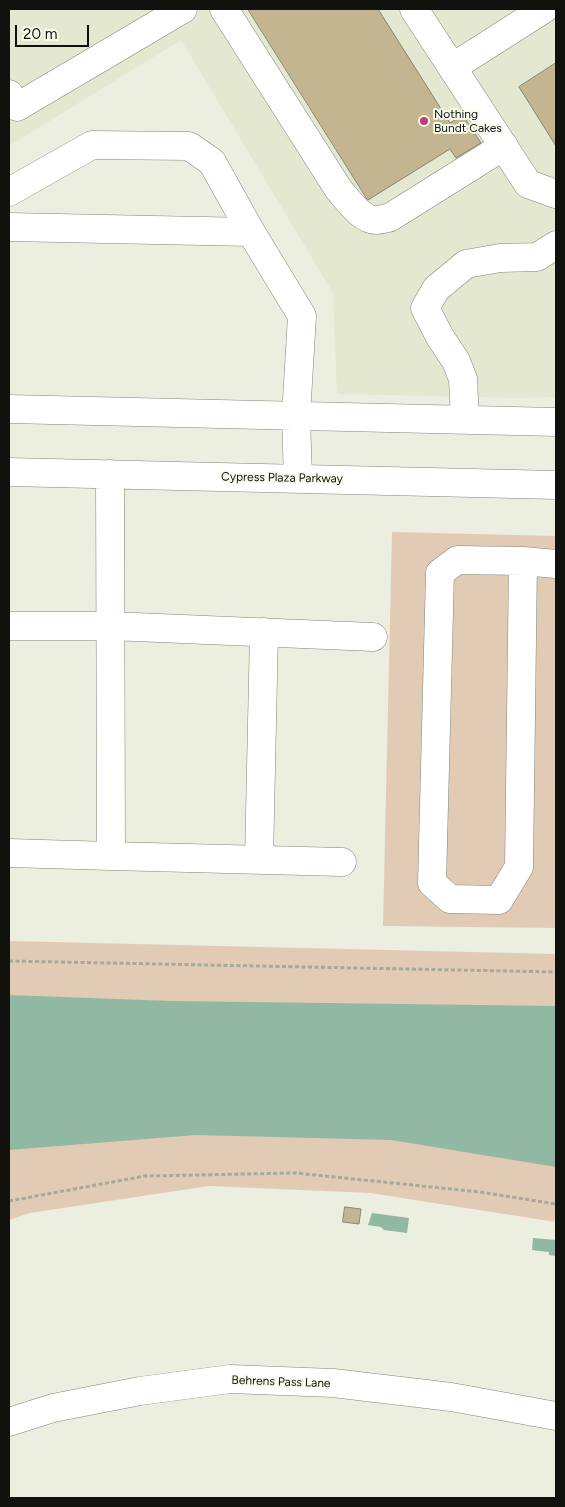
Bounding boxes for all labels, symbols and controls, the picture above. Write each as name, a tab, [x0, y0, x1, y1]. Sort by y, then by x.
scale bar	[18, 15, 91, 47]
text: 20 m	[23, 25, 57, 43]
place label: Nothing Bundt Cakes	[434, 107, 502, 135]
marker: Nothing Bundt Cakes	[418, 115, 430, 127]
street label: Cypress Plaza Parkway	[221, 470, 343, 486]
street label: Behrens Pass Lane	[231, 1373, 331, 1391]

